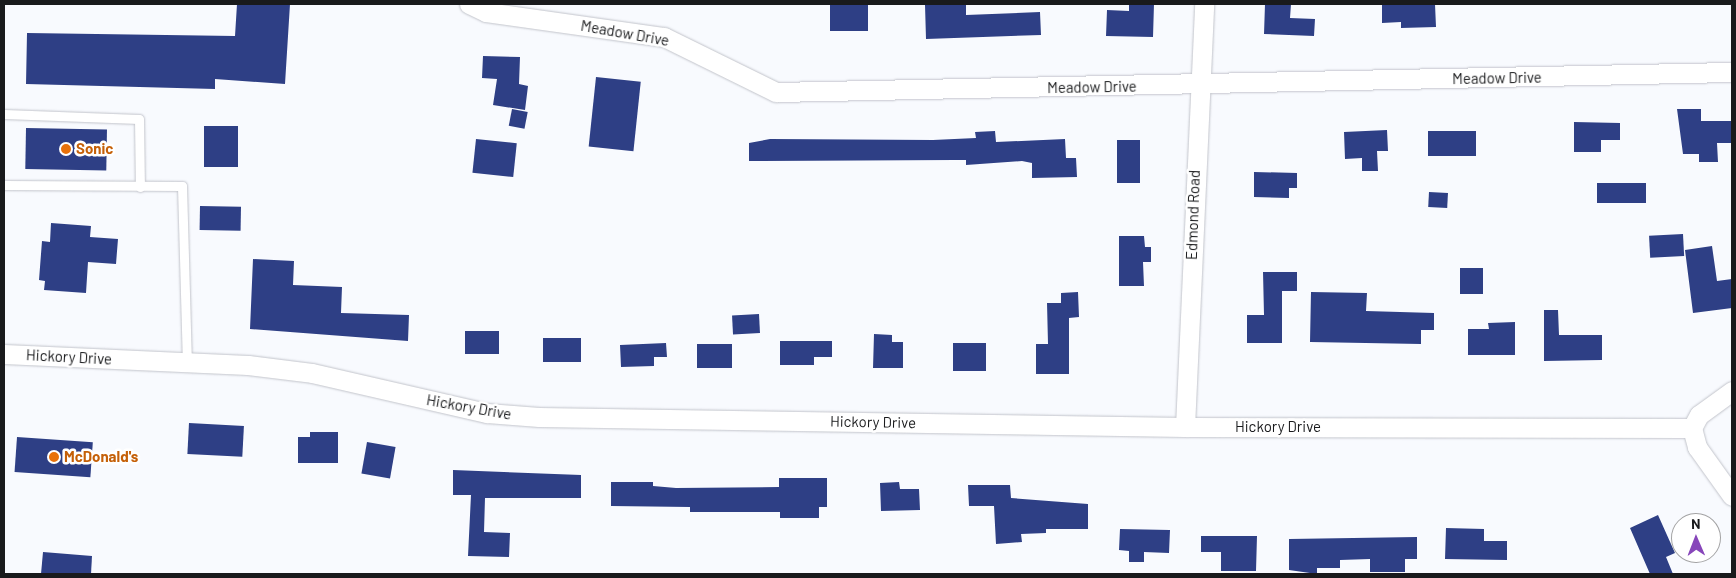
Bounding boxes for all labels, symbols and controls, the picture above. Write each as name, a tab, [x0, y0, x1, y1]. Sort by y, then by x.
street label: Meadow Drive	[579, 16, 671, 50]
street label: Meadow Drive	[1452, 68, 1542, 88]
street label: Meadow Drive	[1047, 77, 1137, 97]
place label: Sonic	[76, 140, 113, 158]
marker: Sonic	[60, 143, 72, 155]
street label: Edmond Road	[1182, 170, 1204, 260]
street label: Hickory Drive	[26, 346, 112, 368]
street label: Hickory Drive	[425, 391, 513, 423]
street label: Hickory Drive	[830, 412, 916, 432]
street label: Hickory Drive	[1235, 418, 1321, 436]
place label: McDonald's	[64, 448, 138, 466]
marker: McDonald's	[48, 451, 60, 463]
north arrow	[1671, 513, 1721, 563]
text: N	[1691, 515, 1701, 532]

